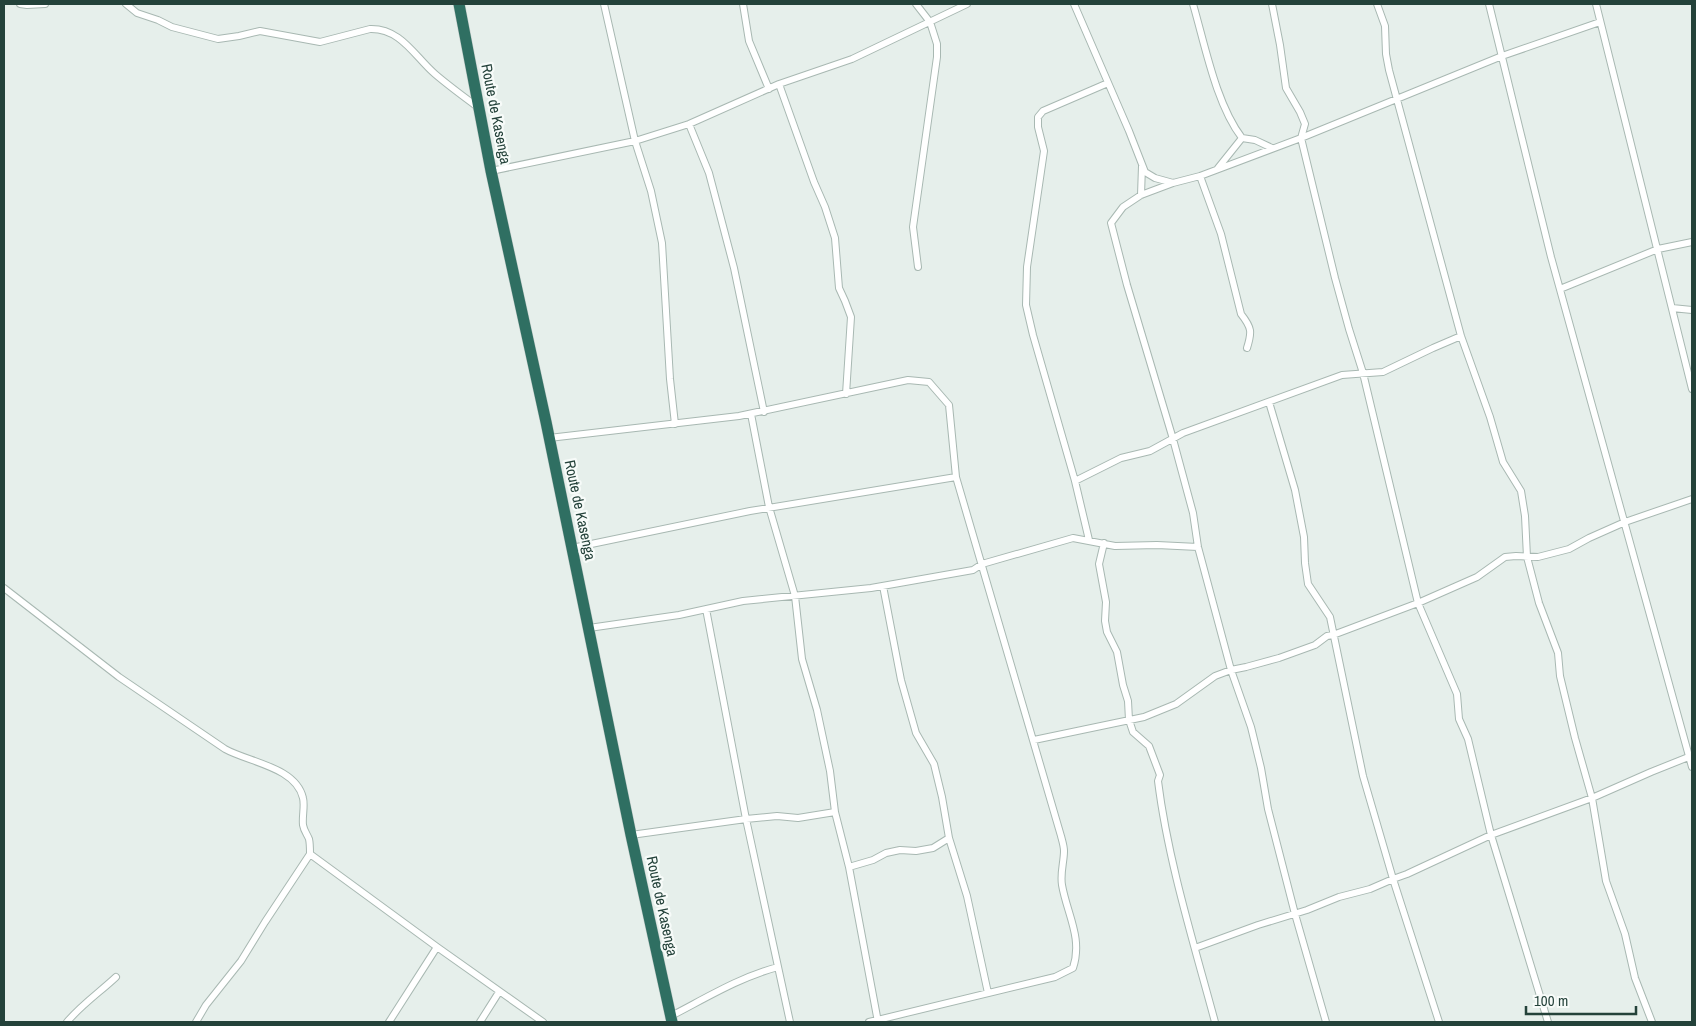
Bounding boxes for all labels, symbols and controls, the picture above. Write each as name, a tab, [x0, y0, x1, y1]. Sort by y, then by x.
street label: Route de Kasenga	[476, 62, 517, 166]
street label: Route de Kasenga	[560, 458, 601, 562]
street label: Route de Kasenga	[642, 854, 683, 958]
scale bar	[1526, 984, 1636, 1016]
text: 100 m	[1534, 990, 1568, 1011]

